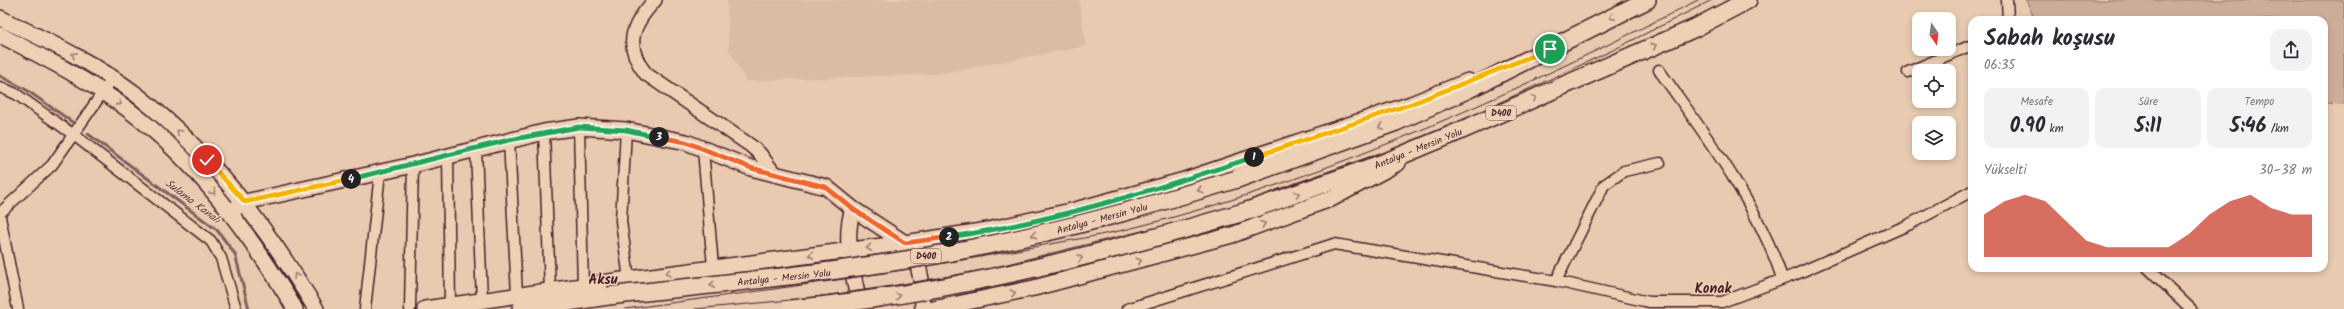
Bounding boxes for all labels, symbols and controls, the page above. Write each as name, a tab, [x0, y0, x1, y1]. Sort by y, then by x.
north arrow	[1912, 12, 1956, 56]
map controls	[1912, 12, 1956, 160]
one-way arrow	[1609, 13, 1617, 20]
text: Sabah koşusu	[1984, 22, 2115, 57]
button: share	[2270, 29, 2312, 71]
pin	[1533, 32, 1567, 66]
icon: arrive	[1539, 38, 1561, 60]
one-way arrow	[1650, 43, 1657, 51]
one-way arrow	[71, 53, 79, 60]
text: 06:35	[1984, 55, 2015, 76]
button: locate	[1912, 64, 1956, 108]
text: Mesafe	[2020, 93, 2053, 111]
text: Süre	[2138, 93, 2158, 111]
text: Tempo	[2244, 93, 2274, 111]
one-way arrow	[1531, 95, 1538, 103]
one-way arrow	[115, 98, 122, 106]
road number: D400	[1486, 106, 1516, 120]
text: 0.90	[2010, 111, 2045, 143]
text: 5:11	[2134, 111, 2162, 143]
text: 5:46	[2230, 111, 2267, 143]
button: layers	[1912, 116, 1956, 160]
text: km	[2045, 120, 2064, 138]
text: /km	[2267, 120, 2289, 138]
one-way arrow	[1378, 122, 1385, 131]
street label: Antalya - Mersin Yolu	[1372, 124, 1465, 174]
pin: 3	[649, 127, 669, 147]
text: 3	[656, 128, 662, 146]
one-way arrow	[176, 129, 184, 137]
pin	[190, 143, 224, 177]
pin: 1	[1244, 147, 1264, 167]
text: 1	[1252, 148, 1256, 166]
icon: check	[196, 149, 218, 171]
text: Yükselti	[1984, 160, 2027, 181]
text: 30–38 m	[2259, 160, 2312, 181]
pin: 4	[341, 169, 361, 189]
text: 4	[348, 170, 354, 188]
water label: Sulama Kanalı	[161, 175, 225, 229]
one-way arrow	[1196, 185, 1203, 194]
one-way arrow	[208, 187, 215, 195]
one-way arrow	[1293, 190, 1300, 199]
street label: Antalya - Mersin Yolu	[1055, 199, 1150, 239]
one-way arrow	[1259, 220, 1266, 228]
pin: 2	[939, 227, 959, 247]
text: 2	[946, 228, 952, 246]
one-way arrow	[1031, 231, 1037, 239]
one-way arrow	[866, 243, 872, 252]
road number: D400	[911, 249, 941, 263]
one-way arrow	[808, 250, 814, 259]
one-way arrow	[1077, 254, 1083, 262]
one-way arrow	[1135, 257, 1142, 266]
street label: Antalya - Mersin Yolu	[737, 265, 832, 291]
one-way arrow	[665, 268, 671, 277]
district label: Aksu	[588, 269, 618, 291]
one-way arrow	[294, 273, 301, 280]
district label: Konak	[1695, 278, 1732, 300]
one-way arrow	[709, 280, 715, 289]
one-way arrow	[1010, 290, 1016, 298]
one-way arrow	[895, 292, 901, 300]

